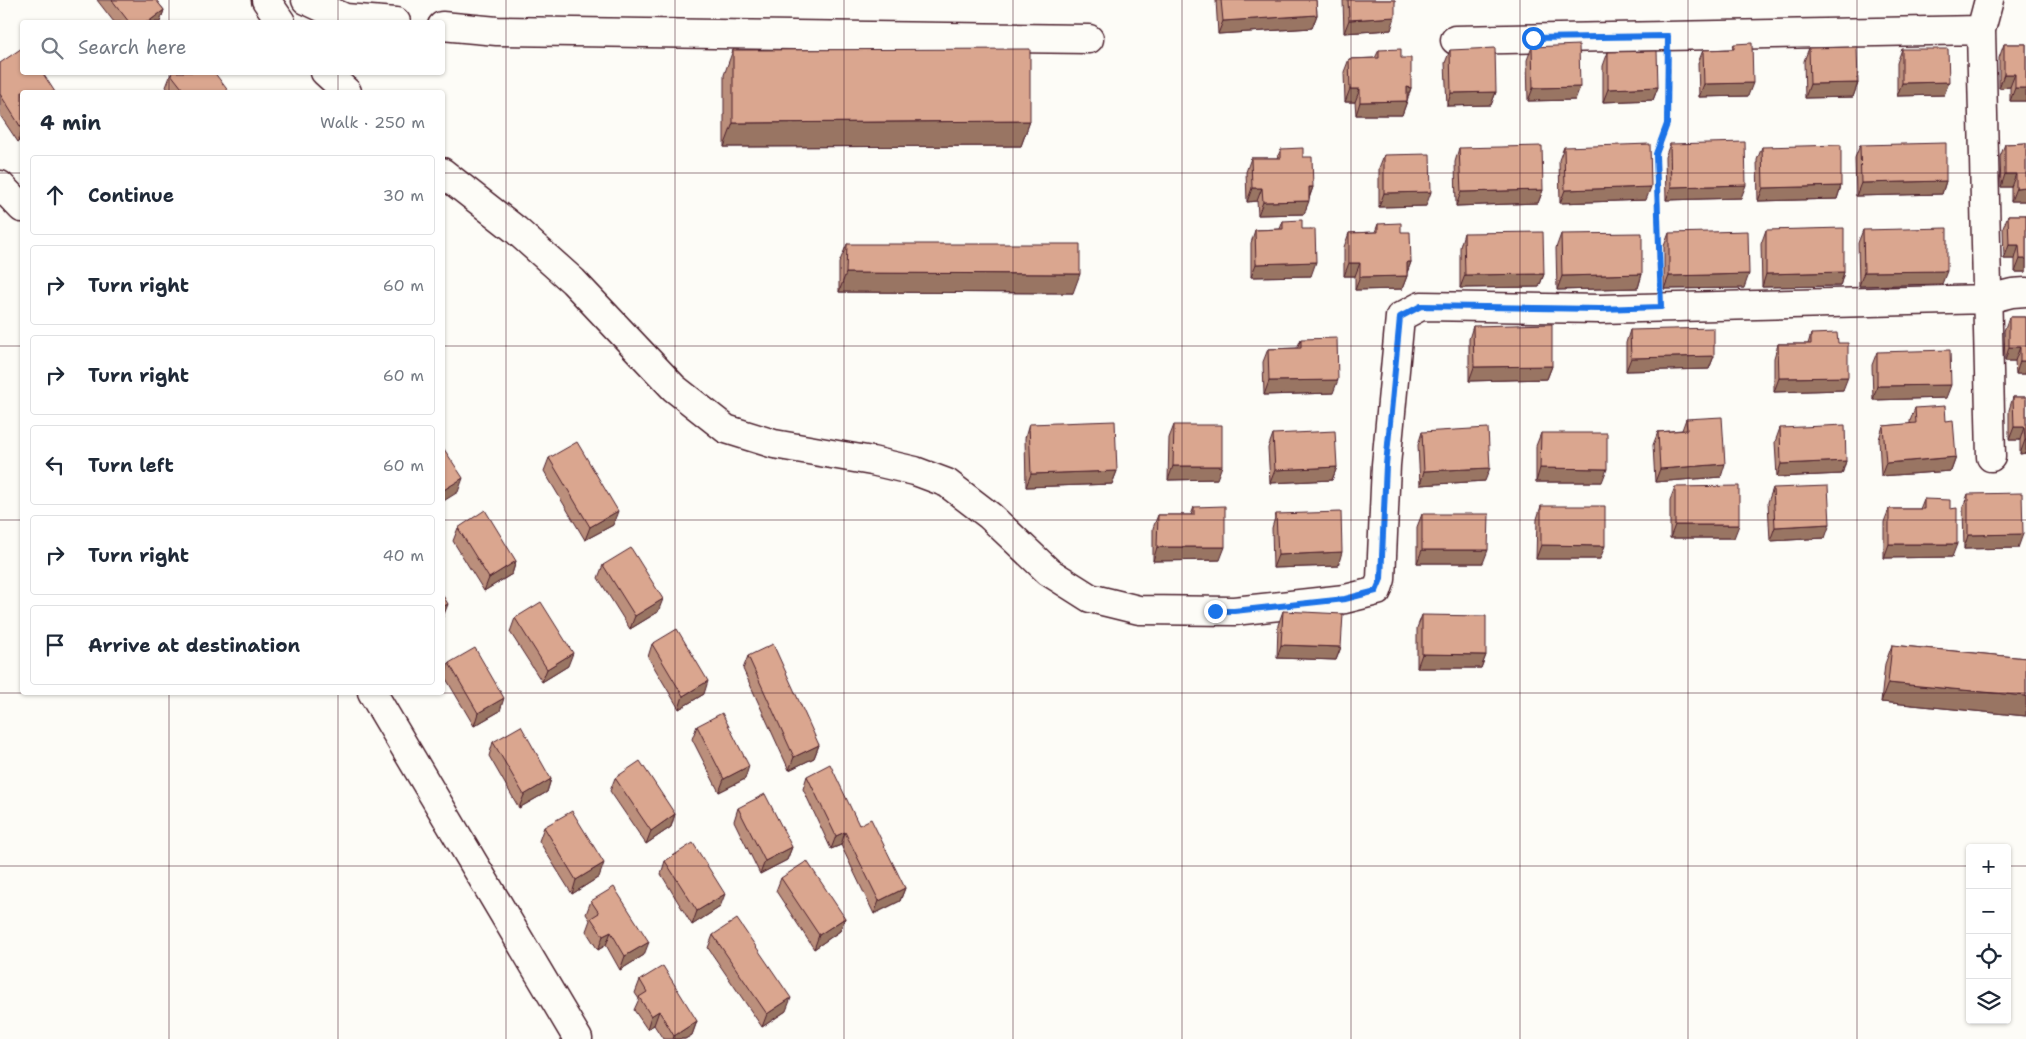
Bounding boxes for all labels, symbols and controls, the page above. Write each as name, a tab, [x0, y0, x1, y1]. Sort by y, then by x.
search box	[20, 20, 445, 75]
route start	[1522, 27, 1545, 50]
icon: search	[38, 34, 66, 62]
text: Search here	[78, 35, 187, 60]
text: 4 min	[40, 109, 101, 137]
text: Walk · 250 m	[320, 112, 425, 133]
icon: ahead	[41, 181, 69, 209]
text: Continue	[88, 183, 174, 208]
text: 30 m	[383, 185, 424, 206]
icon: right	[41, 271, 69, 299]
text: Turn right	[88, 273, 189, 298]
text: 60 m	[383, 275, 424, 296]
icon: right	[41, 361, 69, 389]
text: Turn right	[88, 363, 189, 388]
text: 60 m	[383, 365, 424, 386]
icon: left	[41, 451, 69, 479]
text: Turn left	[88, 453, 174, 478]
text: 60 m	[383, 455, 424, 476]
icon: right	[41, 541, 69, 569]
text: Turn right	[88, 543, 189, 568]
text: 40 m	[382, 545, 424, 566]
route end	[1204, 600, 1227, 623]
icon: arrive	[41, 631, 69, 659]
text: Arrive at destination	[88, 633, 300, 658]
map controls	[1966, 844, 2011, 1024]
button: +	[1966, 844, 2011, 889]
button: −	[1966, 889, 2011, 934]
button: locate	[1966, 934, 2011, 979]
button: layers	[1966, 979, 2011, 1024]

